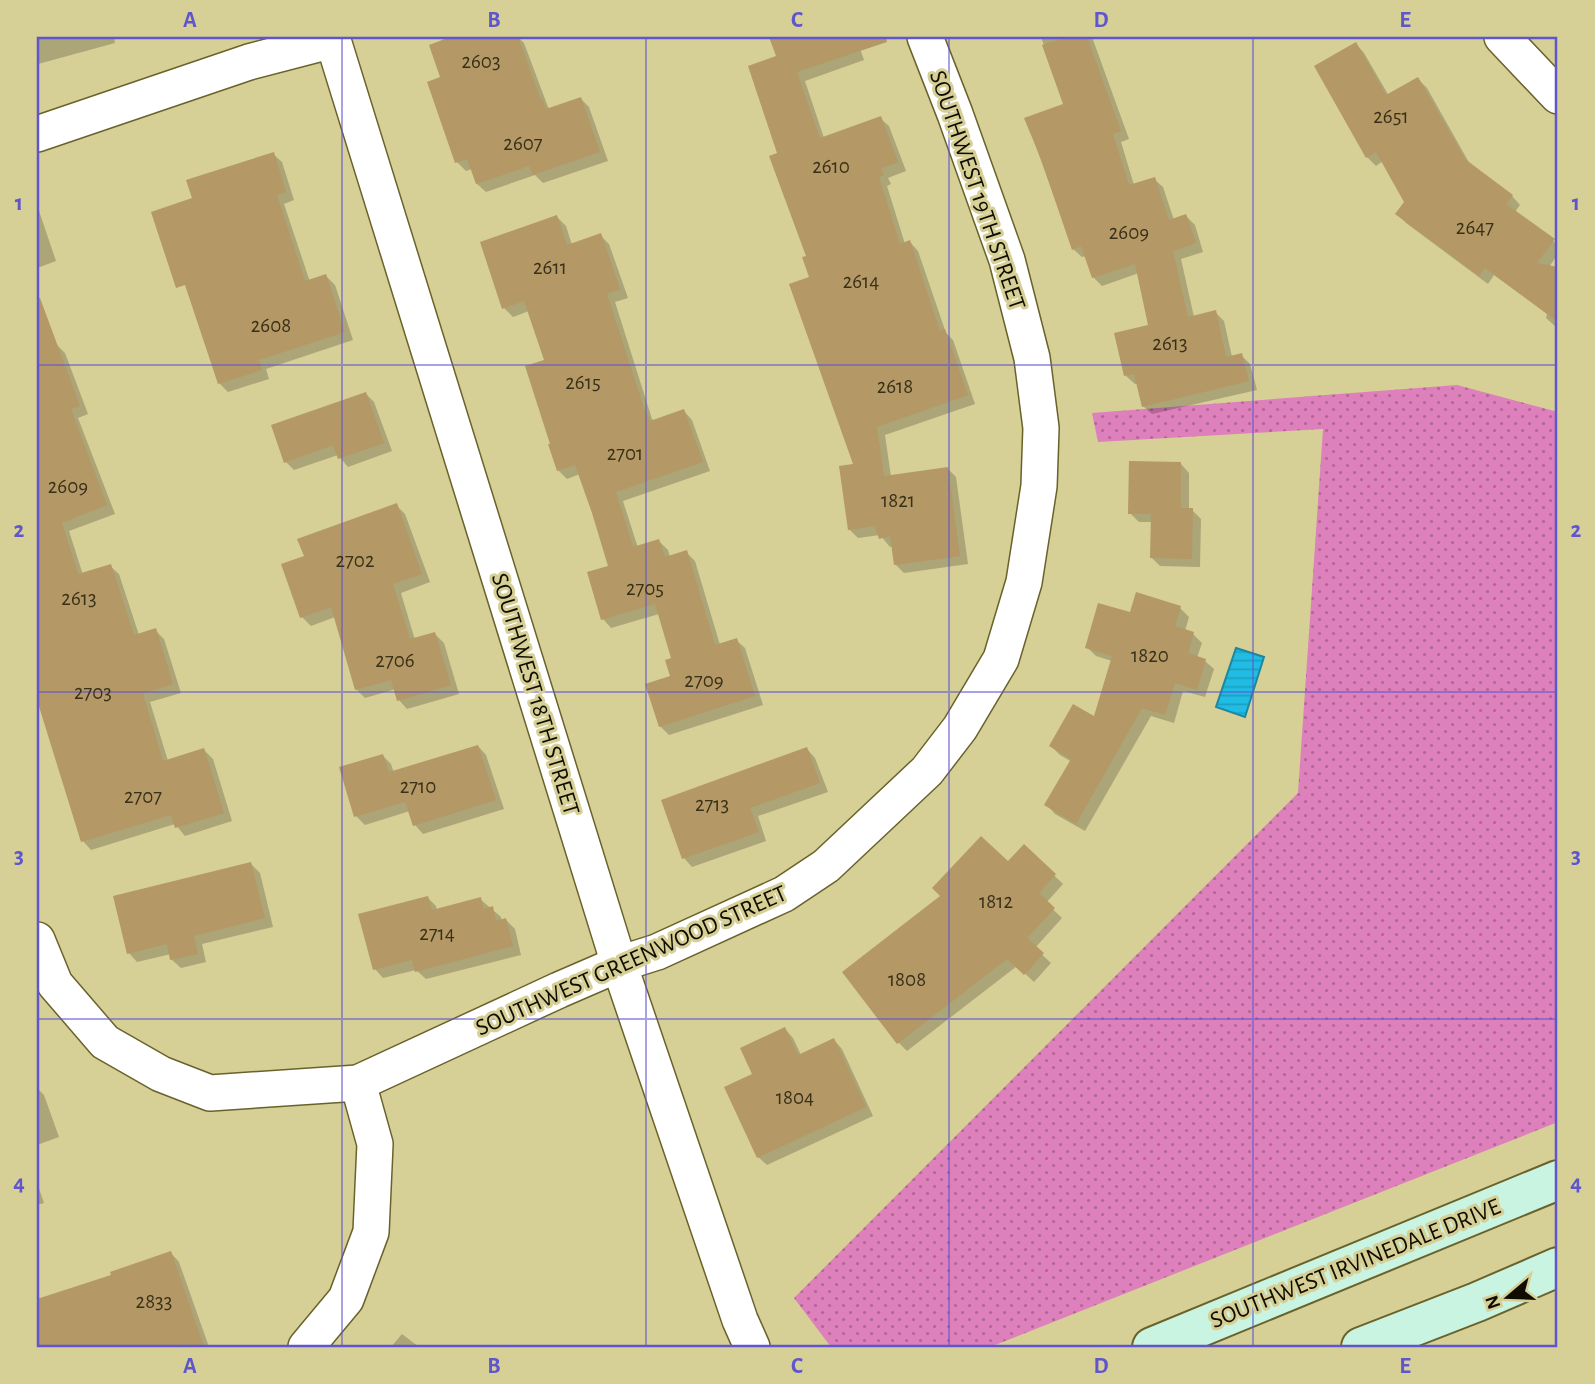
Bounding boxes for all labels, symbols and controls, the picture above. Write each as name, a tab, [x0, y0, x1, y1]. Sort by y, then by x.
text: A	[183, 9, 197, 32]
text: B	[487, 9, 501, 32]
text: C	[791, 9, 803, 32]
text: D	[1093, 9, 1109, 32]
text: E	[1399, 9, 1411, 32]
house number: 2603	[461, 51, 501, 72]
street label: SOUTHWEST 19TH STREET	[925, 67, 1029, 313]
house number: 2651	[1373, 106, 1409, 127]
house number: 2607	[503, 133, 543, 154]
house number: 2610	[812, 156, 850, 177]
text: 1	[15, 192, 23, 215]
text: 1	[1572, 192, 1580, 215]
house number: 2647	[1456, 217, 1494, 238]
house number: 2609	[1109, 222, 1149, 243]
house number: 2611	[533, 257, 567, 278]
house number: 2614	[843, 271, 879, 292]
house number: 2608	[251, 315, 291, 336]
house number: 2613	[1152, 333, 1188, 354]
house number: 2615	[565, 372, 601, 393]
house number: 2618	[877, 376, 913, 397]
house number: 2701	[607, 443, 643, 464]
house number: 2609	[48, 476, 88, 497]
house number: 1821	[881, 490, 915, 511]
text: 2	[14, 519, 25, 542]
text: 2	[1571, 519, 1582, 542]
house number: 2702	[336, 550, 374, 571]
street label: SOUTHWEST 18TH STREET	[487, 570, 583, 818]
house number: 2705	[626, 578, 664, 599]
house number: 2613	[61, 588, 97, 609]
house number: 1820	[1131, 645, 1169, 666]
house number: 2706	[375, 650, 415, 671]
house number: 2709	[684, 670, 724, 691]
house number: 2703	[74, 682, 112, 703]
house number: 2710	[400, 776, 436, 797]
house number: 2707	[124, 786, 162, 807]
house number: 2713	[695, 794, 729, 815]
text: 3	[14, 845, 24, 868]
text: 3	[1571, 845, 1581, 868]
street label: SOUTHWEST GREENWOOD STREET	[472, 881, 791, 1041]
house number: 1812	[979, 891, 1013, 912]
house number: 2714	[419, 923, 455, 944]
house number: 1808	[888, 969, 926, 990]
house number: 1804	[776, 1087, 814, 1108]
text: 4	[13, 1172, 25, 1195]
text: 4	[1570, 1172, 1582, 1195]
street label: SOUTHWEST IRVINEDALE DRIVE	[1206, 1191, 1504, 1335]
north arrow	[1472, 1262, 1542, 1332]
house number: 2833	[136, 1291, 172, 1312]
text: A	[183, 1355, 197, 1378]
text: B	[487, 1355, 501, 1378]
text: C	[791, 1355, 803, 1378]
text: D	[1093, 1355, 1109, 1378]
text: E	[1399, 1355, 1411, 1378]

